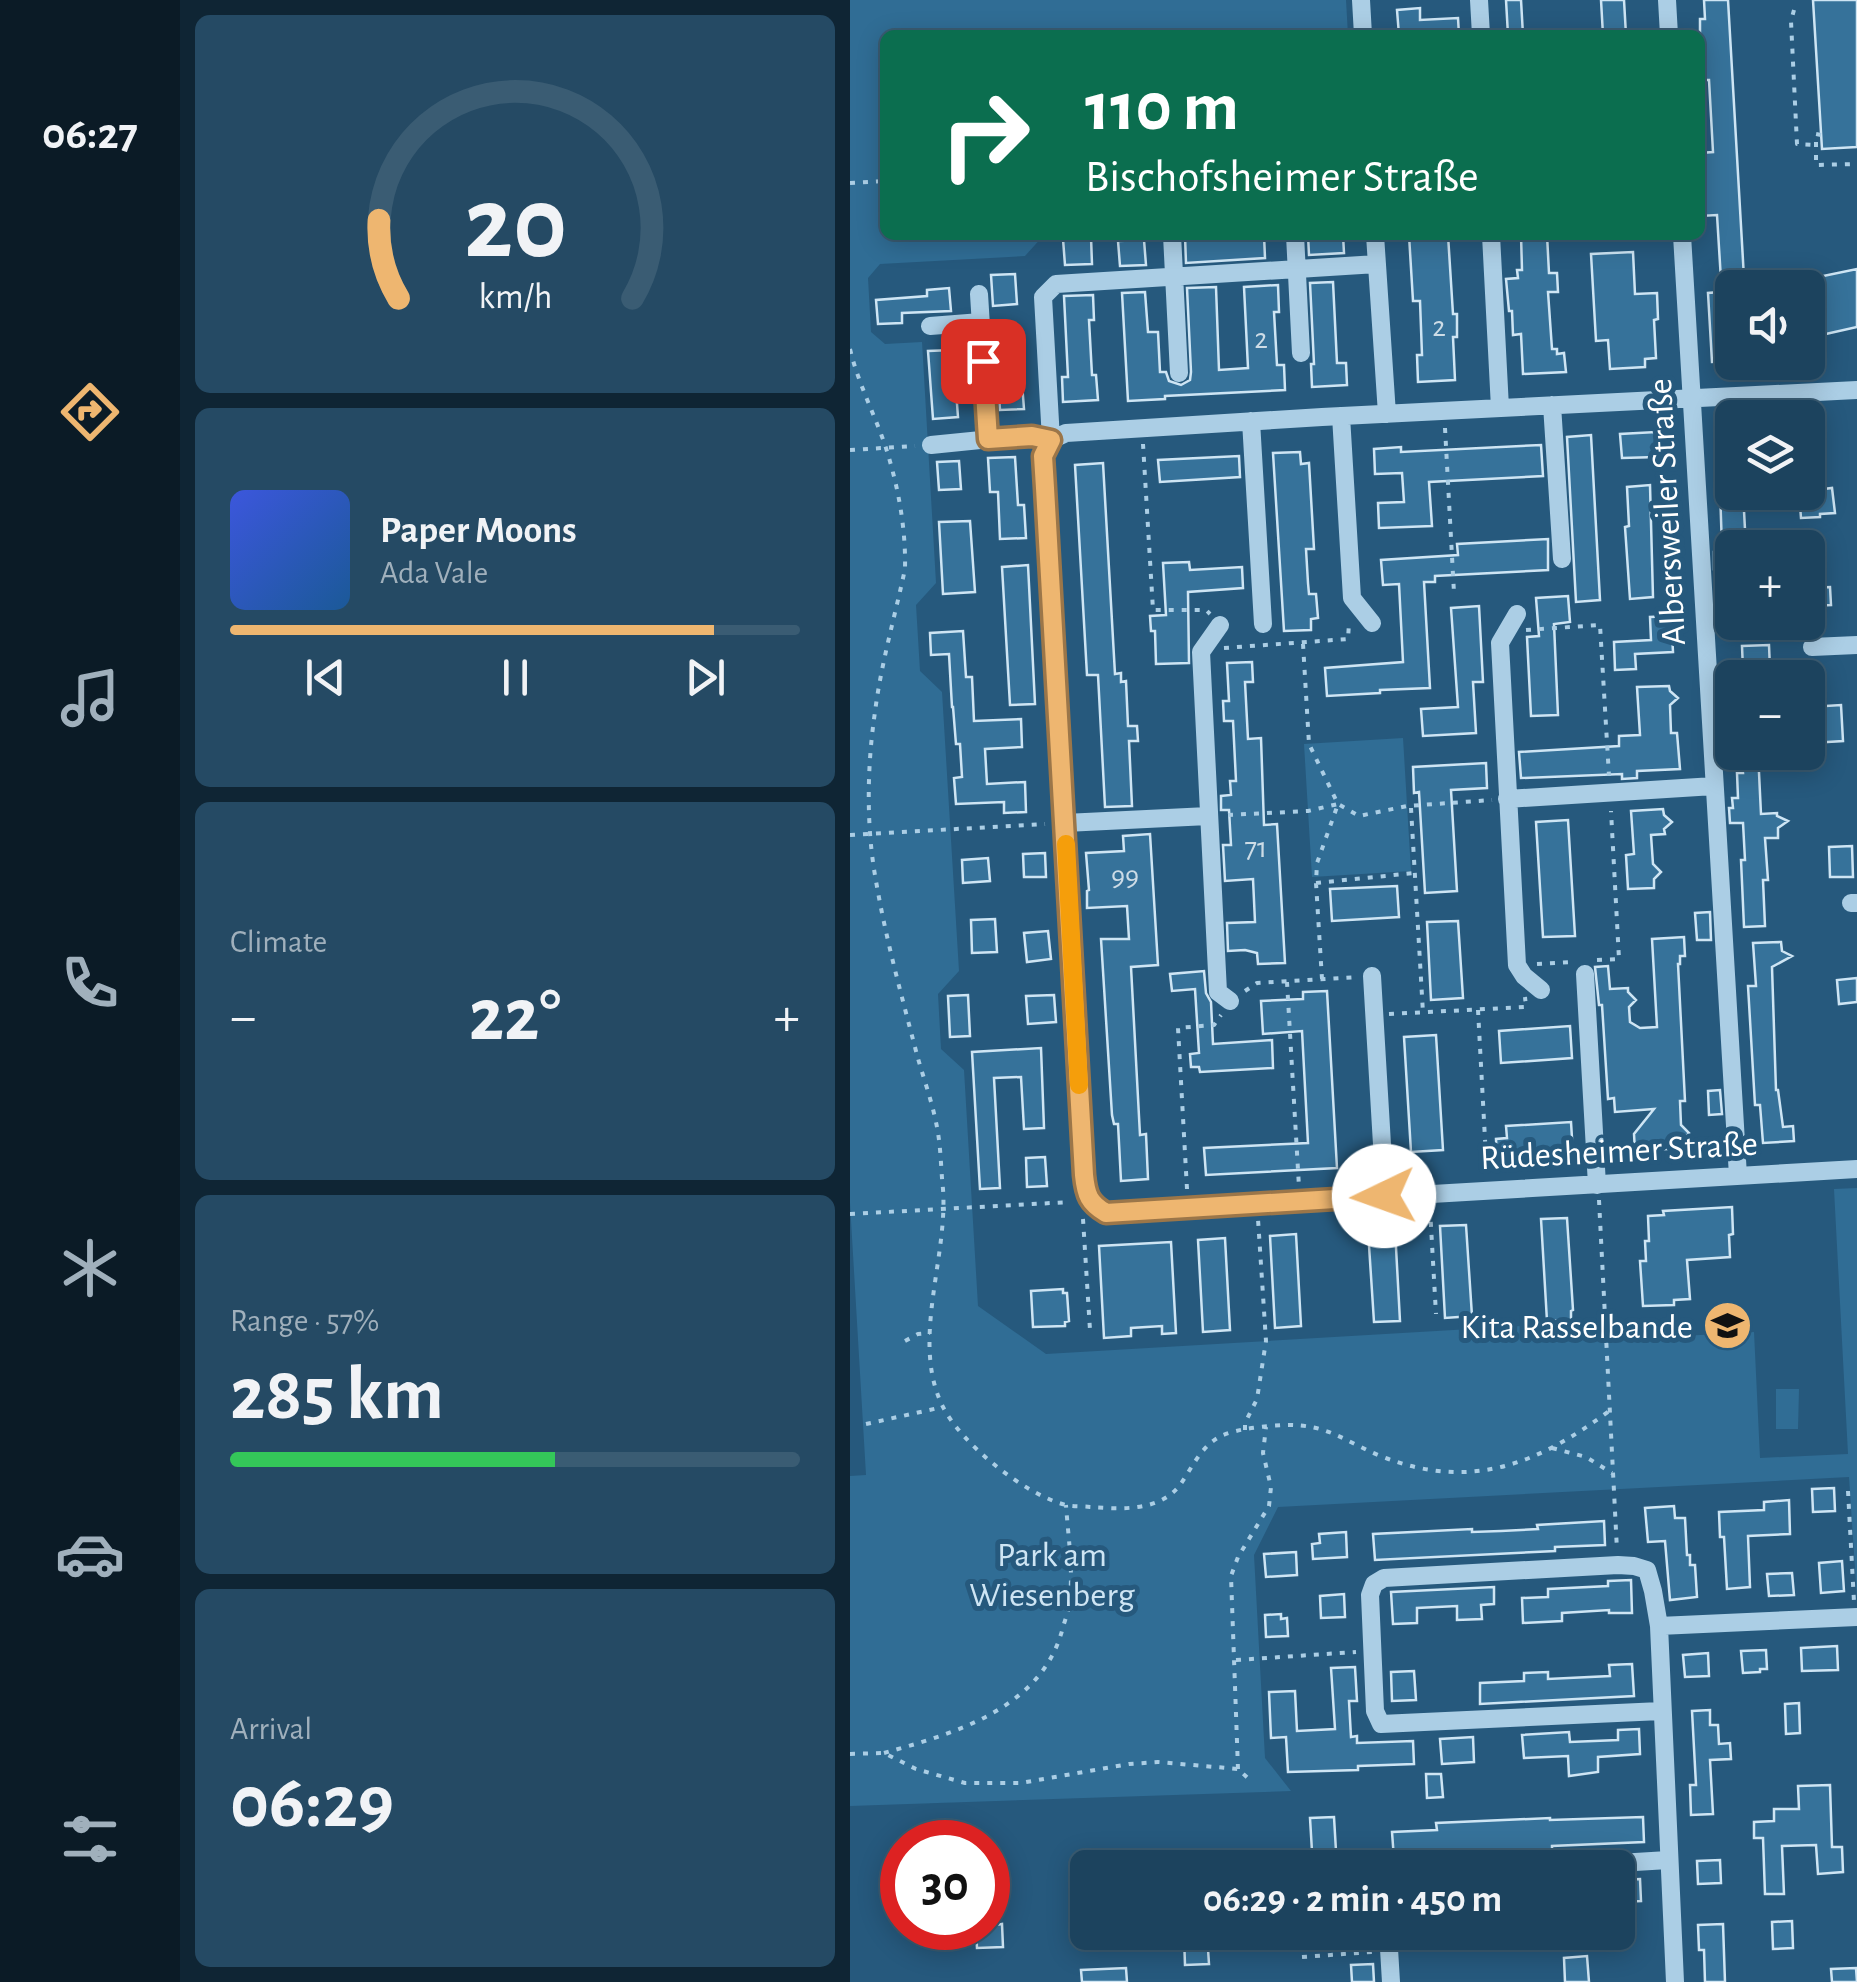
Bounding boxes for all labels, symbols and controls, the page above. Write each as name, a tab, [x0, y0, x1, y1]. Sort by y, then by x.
icon: right	[920, 70, 1050, 200]
text: 110 m	[1085, 73, 1239, 143]
text: 06:27	[42, 112, 138, 157]
text: Bischofsheimer Straße	[1085, 155, 1479, 200]
text: 20	[463, 173, 567, 277]
map controls	[1715, 270, 1825, 770]
button: sound	[1715, 270, 1825, 380]
text: km/h	[478, 279, 552, 315]
house number: 2	[1432, 312, 1446, 342]
pin	[941, 319, 1026, 404]
house number: 2	[1254, 324, 1268, 354]
icon: arrive	[956, 334, 1011, 389]
icon: directions	[55, 377, 125, 447]
street label: Albersweiler Straße	[1643, 378, 1692, 646]
button: layers	[1715, 400, 1825, 510]
text: Paper Moons	[380, 512, 577, 550]
button: +	[1715, 530, 1825, 640]
text: Ada Vale	[380, 557, 488, 589]
icon: previous	[298, 650, 353, 705]
icon: pause	[488, 650, 543, 705]
icon: next	[678, 650, 733, 705]
button: −	[1715, 660, 1825, 770]
icon: music	[55, 663, 125, 733]
house number: 71	[1245, 833, 1267, 863]
house number: 99	[1111, 862, 1139, 892]
text: Climate	[230, 926, 327, 958]
icon: phone	[55, 948, 125, 1018]
text: 22°	[469, 979, 561, 1054]
text: −	[230, 990, 256, 1045]
text: +	[774, 990, 800, 1045]
street label: Rüdesheimer Straße	[1479, 1127, 1759, 1176]
position arrow	[1332, 1144, 1436, 1248]
icon: climate	[55, 1233, 125, 1303]
school or university icon: Kita Rasselbande	[1702, 1300, 1754, 1352]
text: Range · 57%	[230, 1305, 379, 1337]
place label: Kita Rasselbande	[1461, 1310, 1693, 1345]
text: 285 km	[230, 1358, 444, 1433]
icon: car	[55, 1519, 125, 1589]
park label: Park am Wiesenberg	[969, 1538, 1135, 1613]
text: Arrival	[230, 1713, 312, 1745]
text: 06:29	[230, 1766, 394, 1841]
icon: filters	[55, 1804, 125, 1874]
speed limit sign: 30	[880, 1820, 1010, 1950]
text: 06:29 · 2 min · 450 m	[1203, 1881, 1502, 1919]

